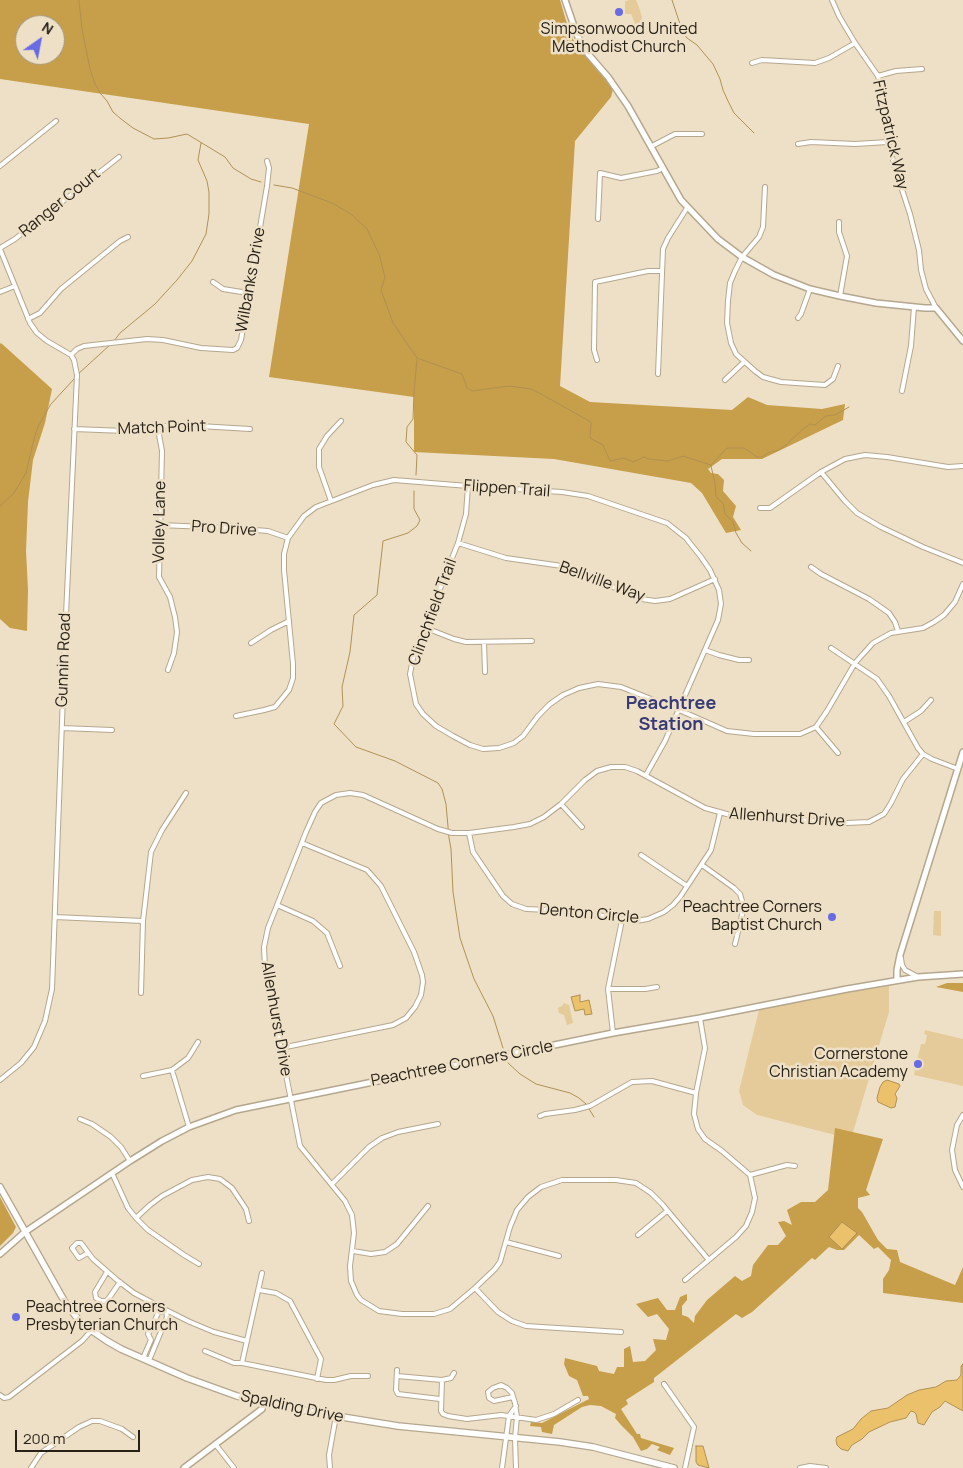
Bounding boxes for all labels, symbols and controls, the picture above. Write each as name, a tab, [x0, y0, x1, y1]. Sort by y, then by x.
marker: Simpsonwood United Methodist Church	[613, 6, 625, 18]
north arrow	[15, 15, 65, 65]
text: N	[39, 17, 57, 39]
place label: Simpsonwood United Methodist Church	[541, 20, 697, 58]
street label: Fitzpatrick Way	[868, 78, 912, 192]
street label: Ranger Court	[16, 164, 104, 242]
street label: Wilbanks Drive	[232, 226, 270, 334]
street label: Match Point	[117, 417, 207, 439]
street label: Flippen Trail	[463, 476, 551, 502]
street label: Volley Lane	[150, 481, 170, 563]
street label: Pro Drive	[191, 517, 257, 541]
street label: Clinchfield Trail	[405, 556, 461, 668]
street label: Bellville Way	[557, 558, 647, 606]
street label: Gunnin Road	[53, 613, 75, 707]
district label: Peachtree Station	[626, 693, 716, 736]
street label: Allenhurst Drive	[728, 804, 846, 832]
place label: Peachtree Corners Baptist Church	[683, 898, 822, 936]
street label: Denton Circle	[538, 900, 640, 928]
marker: Peachtree Corners Baptist Church	[826, 911, 838, 923]
street label: Allenhurst Drive	[256, 960, 296, 1078]
street label: Peachtree Corners Circle	[369, 1037, 555, 1091]
place label: Cornerstone Christian Academy	[769, 1045, 908, 1083]
marker: Cornerstone Christian Academy	[912, 1058, 924, 1070]
place label: Peachtree Corners Presbyterian Church	[26, 1298, 178, 1336]
marker: Peachtree Corners Presbyterian Church	[10, 1311, 22, 1323]
street label: Spalding Drive	[239, 1387, 345, 1427]
scale bar	[18, 1420, 142, 1452]
text: 200 m	[23, 1428, 66, 1449]

